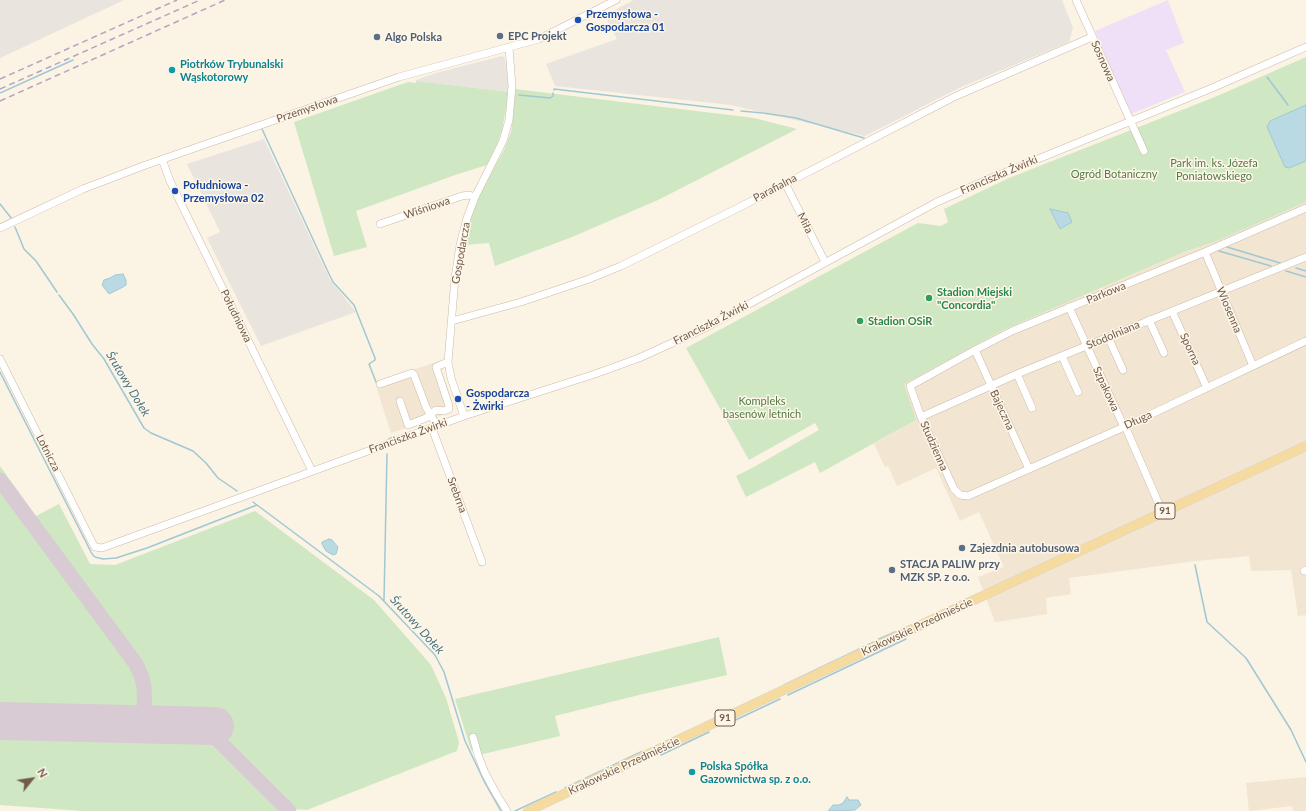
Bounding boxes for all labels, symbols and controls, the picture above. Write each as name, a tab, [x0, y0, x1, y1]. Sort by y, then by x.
place label: Przemysłowa - Gospodarcza 01	[586, 7, 665, 33]
marker: Przemysłowa - Gospodarcza 01	[573, 15, 583, 25]
place label: EPC Projekt	[508, 29, 567, 43]
place label: Algo Polska	[385, 30, 442, 44]
marker: EPC Projekt	[495, 31, 505, 41]
marker: Algo Polska	[372, 32, 382, 42]
street label: Sosnowa	[1088, 39, 1118, 83]
place label: Piotrków Trybunalski Wąskotorowy	[180, 57, 283, 83]
marker: Piotrków Trybunalski Wąskotorowy	[167, 65, 177, 75]
street label: Przemysłowa	[275, 92, 339, 126]
street label: Franciszka Żwirki	[958, 153, 1040, 197]
park label: Park im. ks. Józefa Poniatowskiego	[1170, 156, 1258, 182]
park label: Ogród Botaniczny	[1071, 167, 1157, 181]
street label: Parafialna	[751, 171, 799, 205]
place label: Południowa - Przemysłowa 02	[183, 178, 264, 204]
marker: Południowa - Przemysłowa 02	[170, 186, 180, 196]
street label: Wiśniowa	[402, 194, 452, 222]
street label: Miła	[794, 210, 816, 236]
street label: Gospodarcza	[449, 221, 473, 285]
street label: Parkowa	[1084, 279, 1128, 307]
place label: Stadion Miejski "Concordia"	[937, 285, 1012, 311]
street label: Wiosenna	[1213, 285, 1245, 335]
street label: Południowa	[218, 287, 254, 345]
marker: Stadion Miejski "Concordia"	[924, 293, 934, 303]
street label: Franciszka Żwirki	[671, 298, 751, 348]
place label: Stadion OSiR	[868, 314, 932, 328]
marker: Stadion OSiR	[855, 316, 865, 326]
street label: Stodolniana	[1084, 318, 1142, 352]
street label: Sporna	[1177, 331, 1203, 367]
water label: Śrutowy Dołek	[103, 349, 153, 419]
street label: Szpakowa	[1090, 365, 1122, 413]
place label: Gospodarcza - Żwirki	[466, 386, 529, 412]
street label: Bajeczna	[987, 388, 1017, 432]
marker: Gospodarcza - Żwirki	[453, 394, 463, 404]
park label: Kompleks basenów letnich	[723, 394, 801, 420]
street label: Długa	[1122, 408, 1154, 432]
street label: Franciszka Żwirki	[367, 416, 449, 456]
street label: Studzienna	[917, 419, 951, 473]
street label: Lotnicza	[33, 432, 63, 474]
street label: Srebrna	[444, 475, 470, 515]
road number: 91	[1155, 503, 1175, 519]
place label: Zajezdnia autobusowa	[970, 541, 1079, 555]
marker: Zajezdnia autobusowa	[957, 543, 967, 553]
place label: STACJA PALIW przy MZK SP. z o.o.	[900, 557, 1000, 583]
marker: STACJA PALIW przy MZK SP. z o.o.	[887, 565, 897, 575]
water label: Śrutowy Dołek	[387, 593, 447, 657]
street label: Krakowskie Przedmieście	[859, 595, 975, 659]
road number: 91	[715, 710, 735, 726]
street label: Krakowskie Przedmieście	[566, 734, 682, 798]
north arrow	[12, 759, 52, 799]
place label: Polska Spółka Gazownictwa sp. z o.o.	[700, 759, 811, 785]
text: N	[35, 766, 51, 780]
marker: Polska Spółka Gazownictwa sp. z o.o.	[687, 767, 697, 777]

